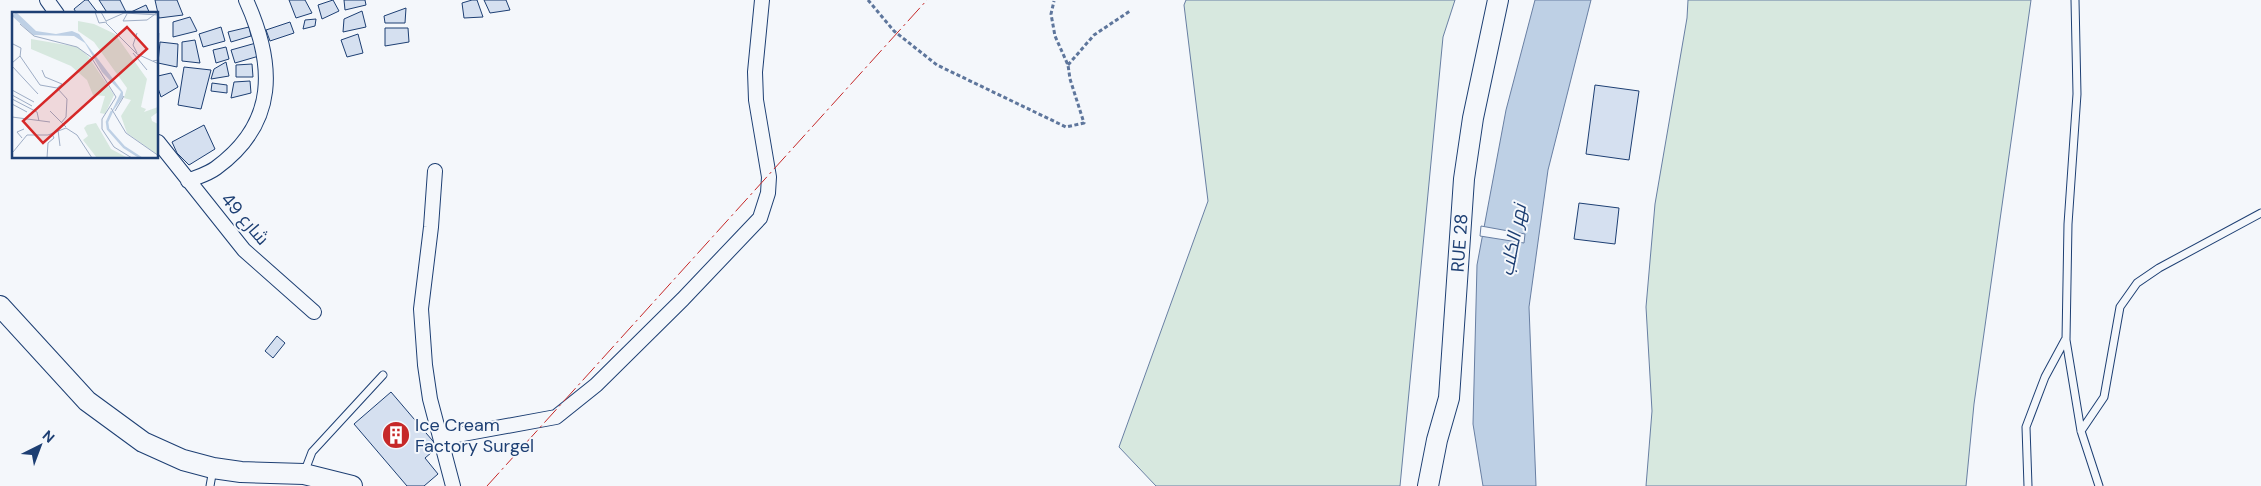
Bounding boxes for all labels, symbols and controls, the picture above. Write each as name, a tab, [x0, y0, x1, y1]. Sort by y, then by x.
inset map	[12, 12, 159, 159]
street label: شارع 49	[216, 188, 274, 250]
water label: نهر الكلب	[1494, 200, 1533, 278]
street label: RUE 28	[1446, 213, 1474, 273]
place label: Ice Cream Factory Surgel	[415, 413, 534, 458]
building icon: Ice Cream Factory Surgel	[381, 420, 411, 450]
north arrow	[15, 421, 65, 471]
text: N	[39, 426, 59, 446]

